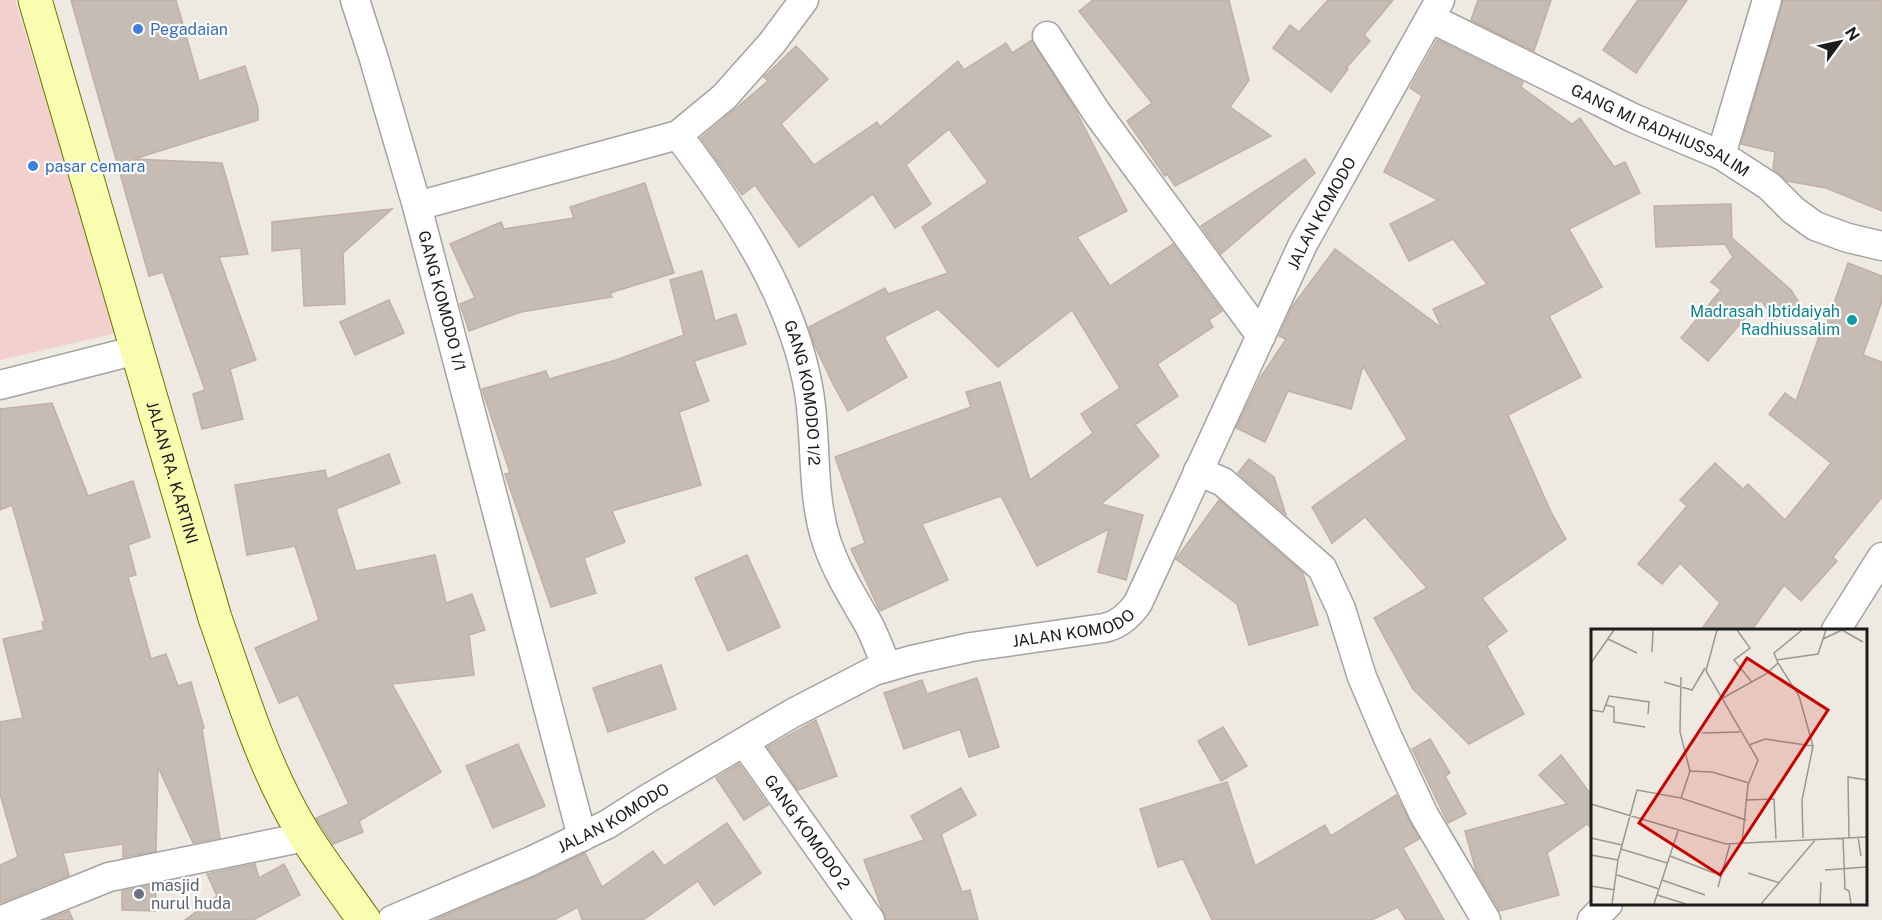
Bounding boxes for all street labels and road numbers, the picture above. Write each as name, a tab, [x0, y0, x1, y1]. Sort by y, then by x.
street label: GANG MI RADHIUSSALIM	[1568, 80, 1753, 180]
street label: JALAN KOMODO	[1283, 153, 1359, 272]
street label: GANG KOMODO 1/1	[414, 229, 470, 373]
street label: GANG KOMODO 1/2	[780, 317, 824, 466]
street label: JALAN RA. KARTINI	[143, 399, 202, 546]
street label: JALAN KOMODO	[1011, 605, 1138, 650]
street label: GANG KOMODO 2	[761, 771, 855, 893]
street label: JALAN KOMODO	[554, 779, 672, 856]

